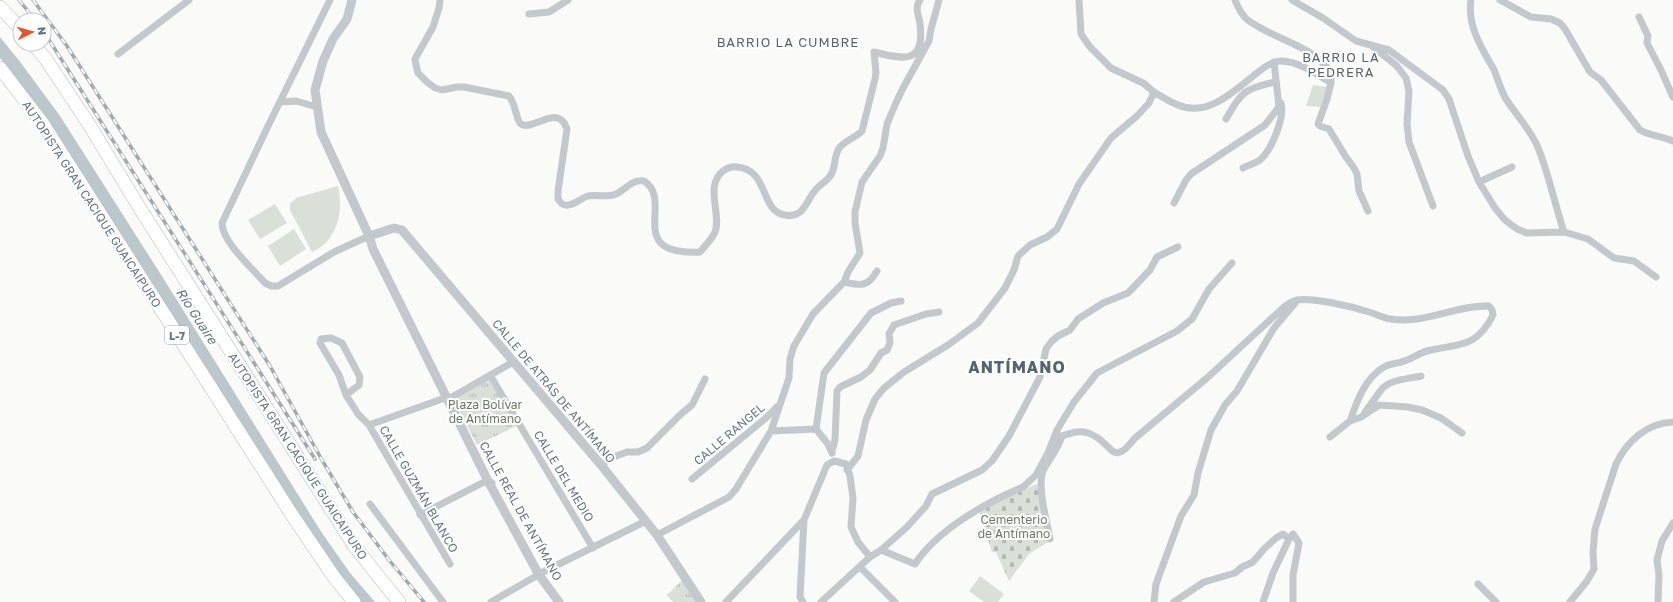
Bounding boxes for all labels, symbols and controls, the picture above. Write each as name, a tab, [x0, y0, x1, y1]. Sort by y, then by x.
north arrow	[12, 12, 52, 52]
text: N	[36, 26, 49, 36]
district label: BARRIO LA CUMBRE	[717, 34, 859, 50]
district label: BARRIO LA PEDRERA	[1302, 49, 1380, 80]
street label: AUTOPISTA GRAN CACIQUE GUAICAIPURO	[19, 98, 165, 310]
water label: Río Guaire	[173, 285, 222, 348]
street label: CALLE DE ATRÁS DE ANTÍMANO	[489, 316, 619, 466]
road number: L-7	[165, 326, 189, 344]
street label: AUTOPISTA GRAN CACIQUE GUAICAIPURO	[225, 350, 371, 562]
district label: ANTÍMANO	[968, 357, 1066, 377]
park label: Plaza Bolívar de Antímano	[448, 397, 523, 426]
street label: CALLE RANGEL	[691, 400, 768, 468]
street label: CALLE GUZMÁN BLANCO	[376, 423, 462, 555]
street label: CALLE DEL MEDIO	[531, 427, 597, 525]
street label: CALLE REAL DE ANTÍMANO	[476, 439, 566, 583]
park label: Cementerio de Antímano	[978, 512, 1050, 541]

